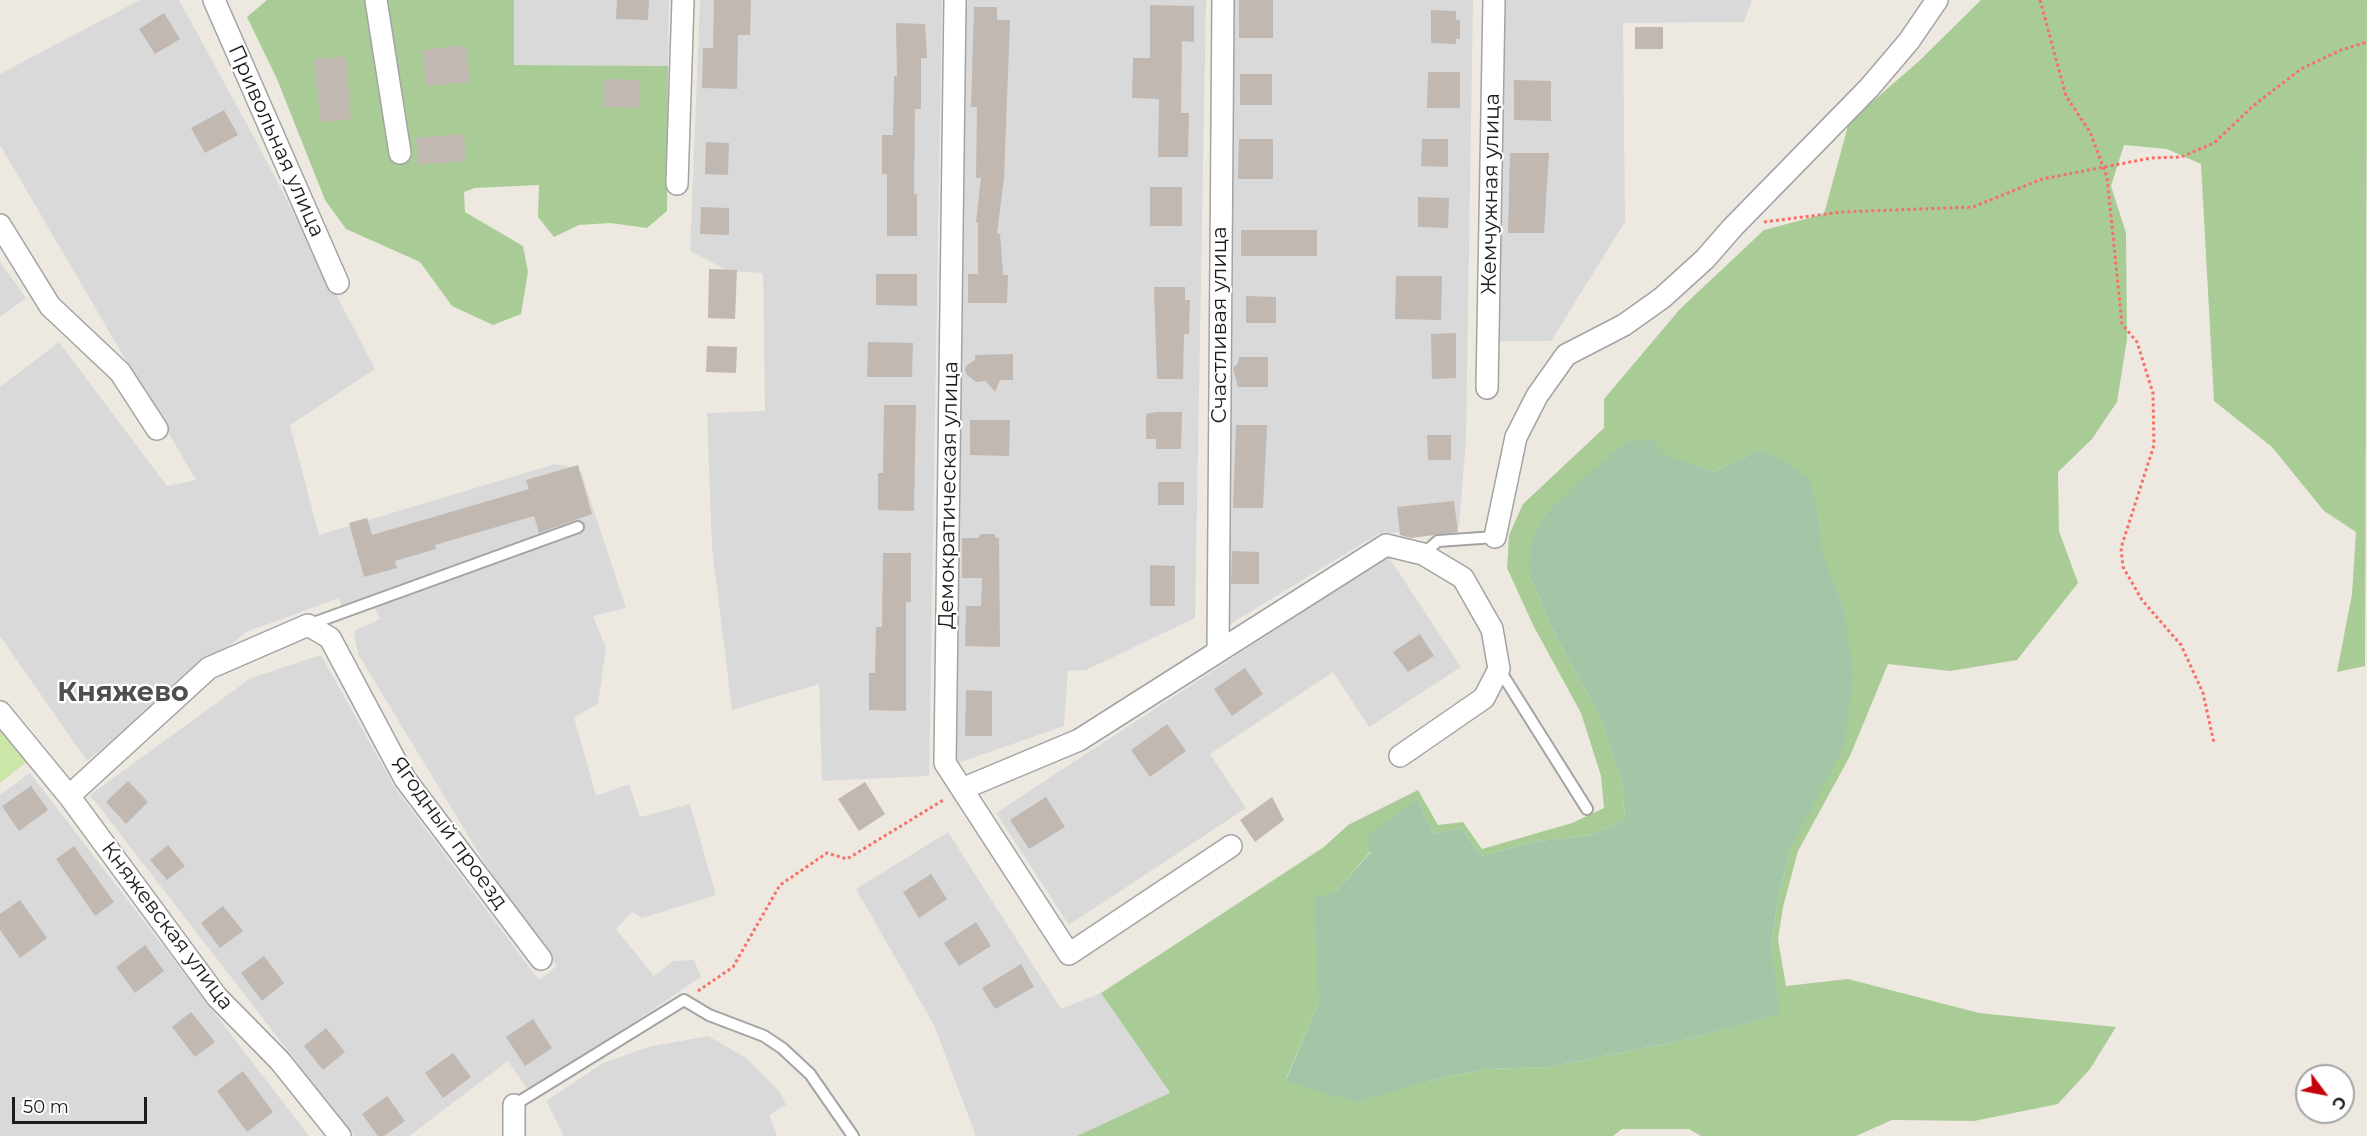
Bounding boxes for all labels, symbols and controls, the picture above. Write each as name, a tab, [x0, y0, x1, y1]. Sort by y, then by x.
street label: Привольная улица	[222, 41, 330, 241]
street label: Жемчужная улица	[1477, 93, 1505, 295]
street label: Счастливая улица	[1207, 227, 1233, 423]
street label: Демократическая улица	[934, 361, 964, 629]
district label: Княжево	[57, 677, 189, 709]
street label: Ягодный проезд	[385, 752, 513, 914]
street label: Княжевская улица	[96, 837, 238, 1015]
north arrow	[2295, 1064, 2355, 1124]
scale bar	[15, 1085, 150, 1123]
text: С	[2328, 1093, 2350, 1113]
text: 50 m	[23, 1096, 69, 1118]

